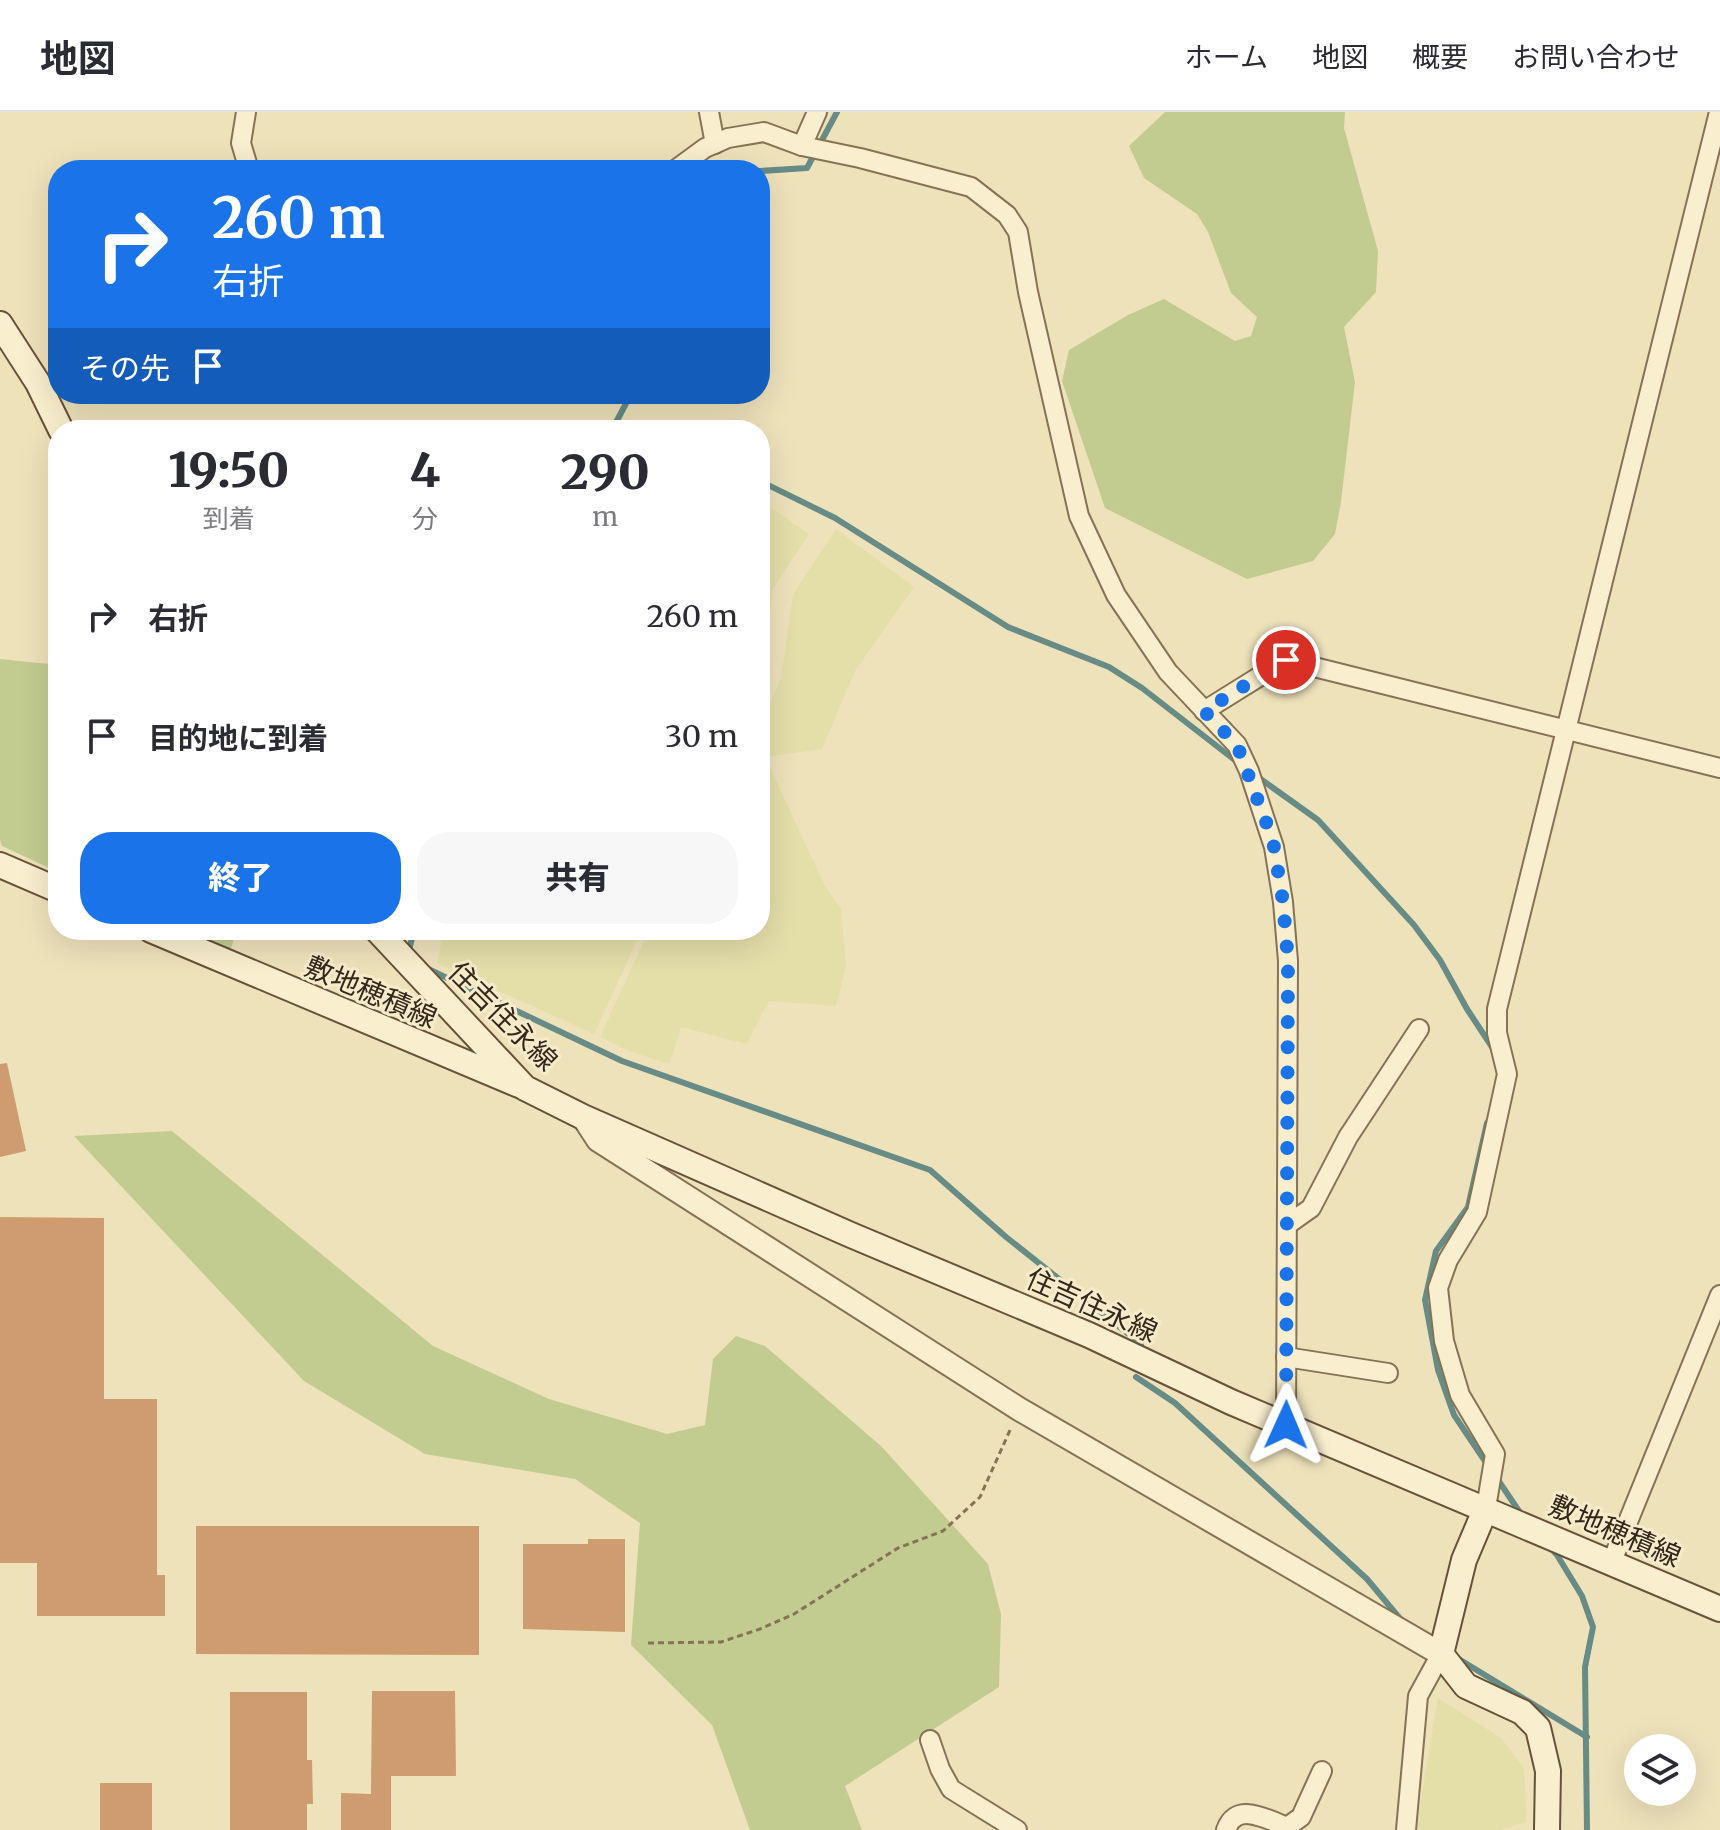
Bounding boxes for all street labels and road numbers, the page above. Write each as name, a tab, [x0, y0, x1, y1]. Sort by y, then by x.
street label: 敷地穂積線	[300, 948, 442, 1036]
street label: 住吉住永線	[441, 954, 565, 1078]
street label: 住吉住永線	[1021, 1260, 1163, 1350]
street label: 敷地穂積線	[1544, 1487, 1686, 1575]

